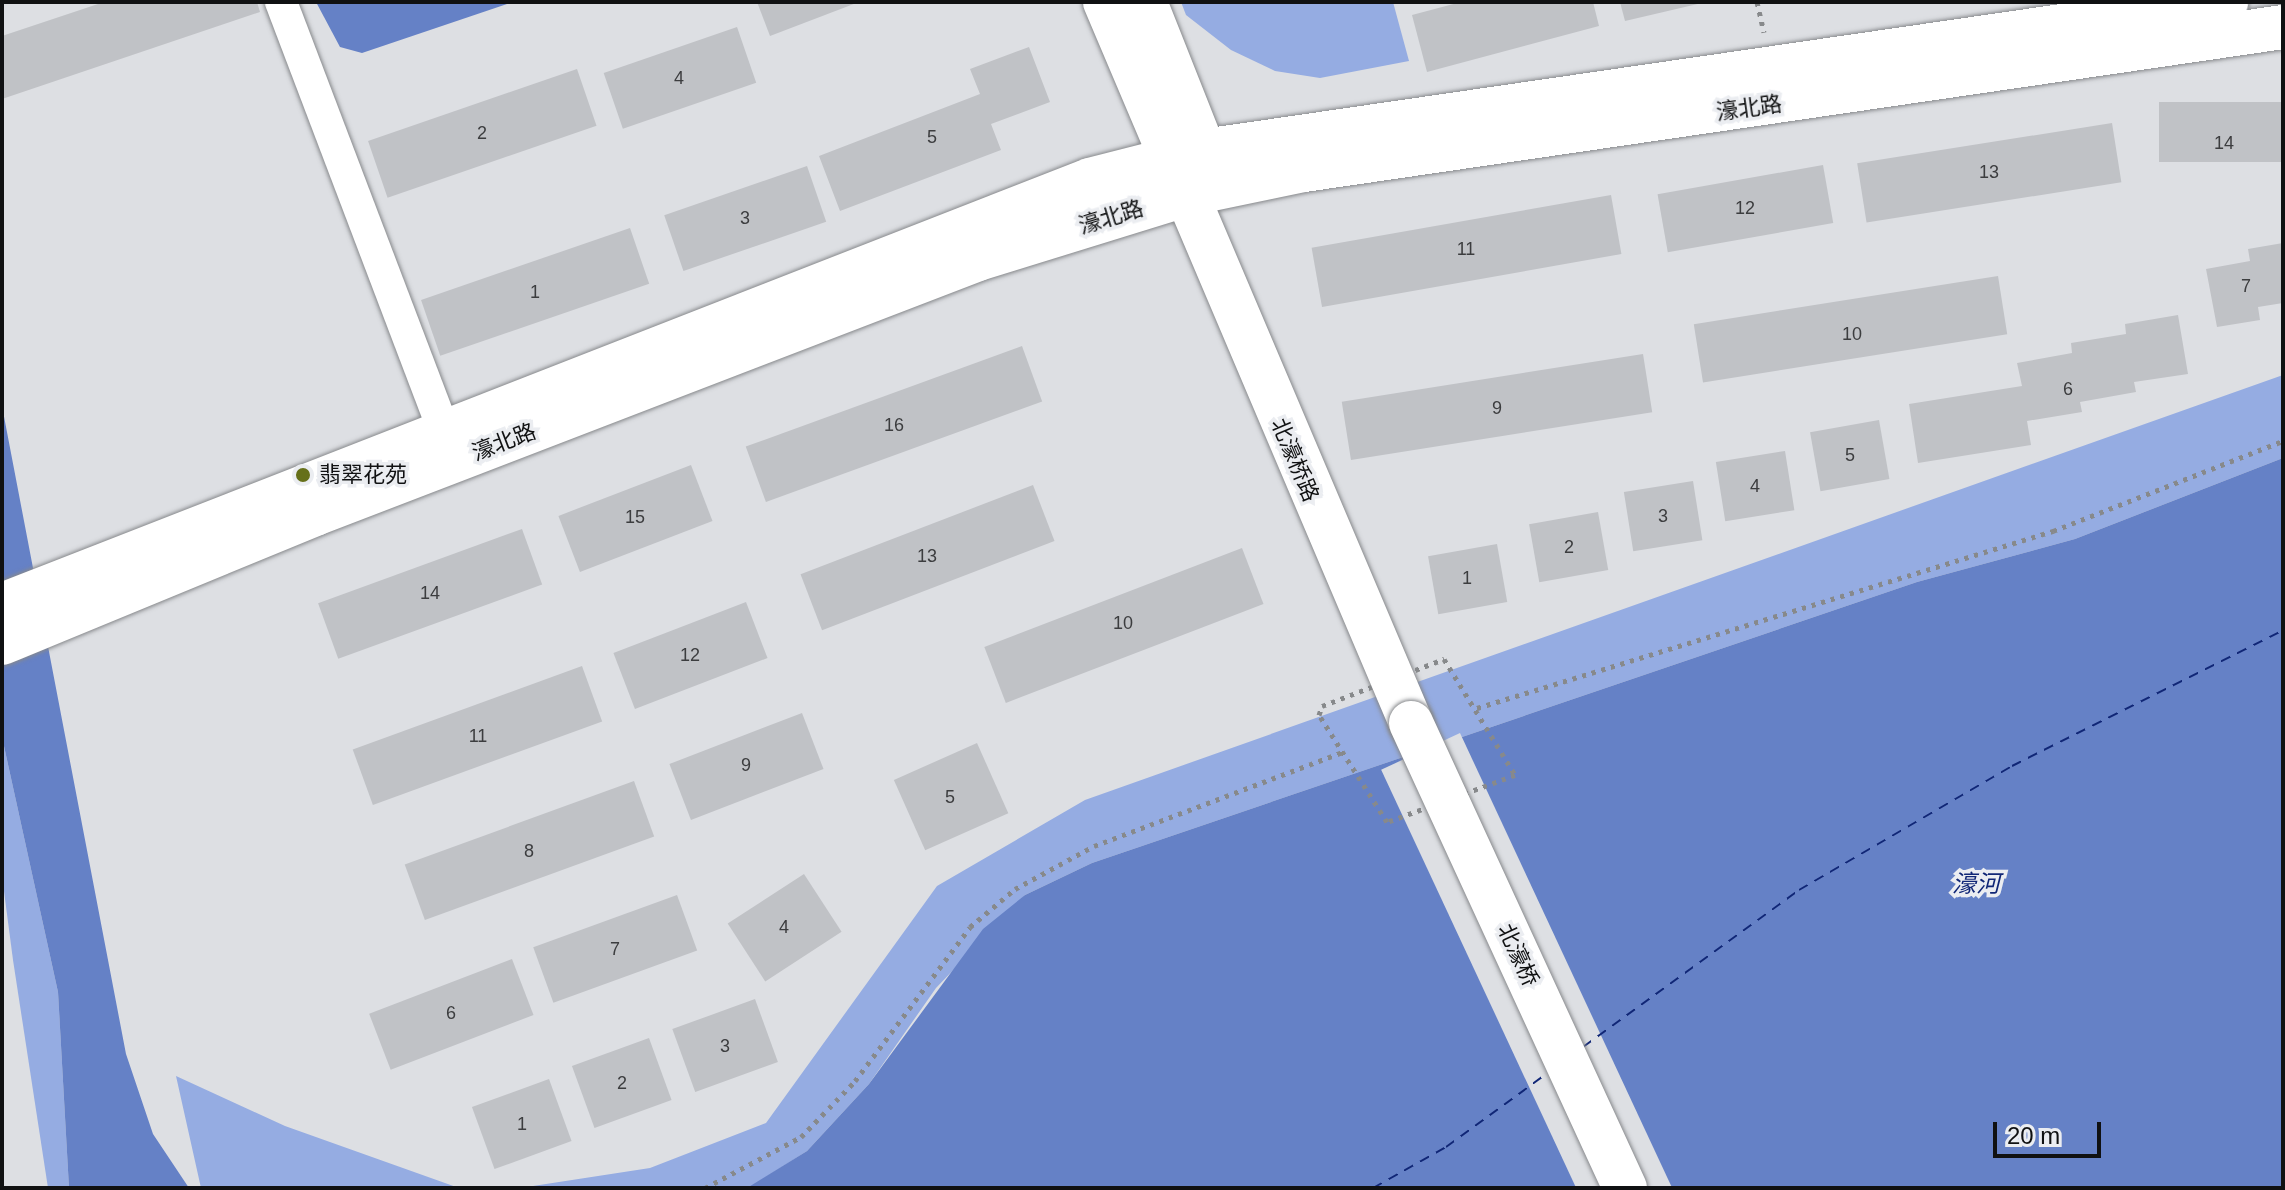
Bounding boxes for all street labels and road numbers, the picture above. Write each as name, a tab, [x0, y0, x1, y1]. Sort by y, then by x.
street label: 濠北路	[1714, 90, 1784, 126]
street label: 濠北路	[1076, 195, 1146, 239]
street label: 北濠桥路	[1266, 414, 1324, 506]
street label: 濠北路	[468, 418, 540, 466]
street label: 北濠桥	[1492, 920, 1544, 990]

